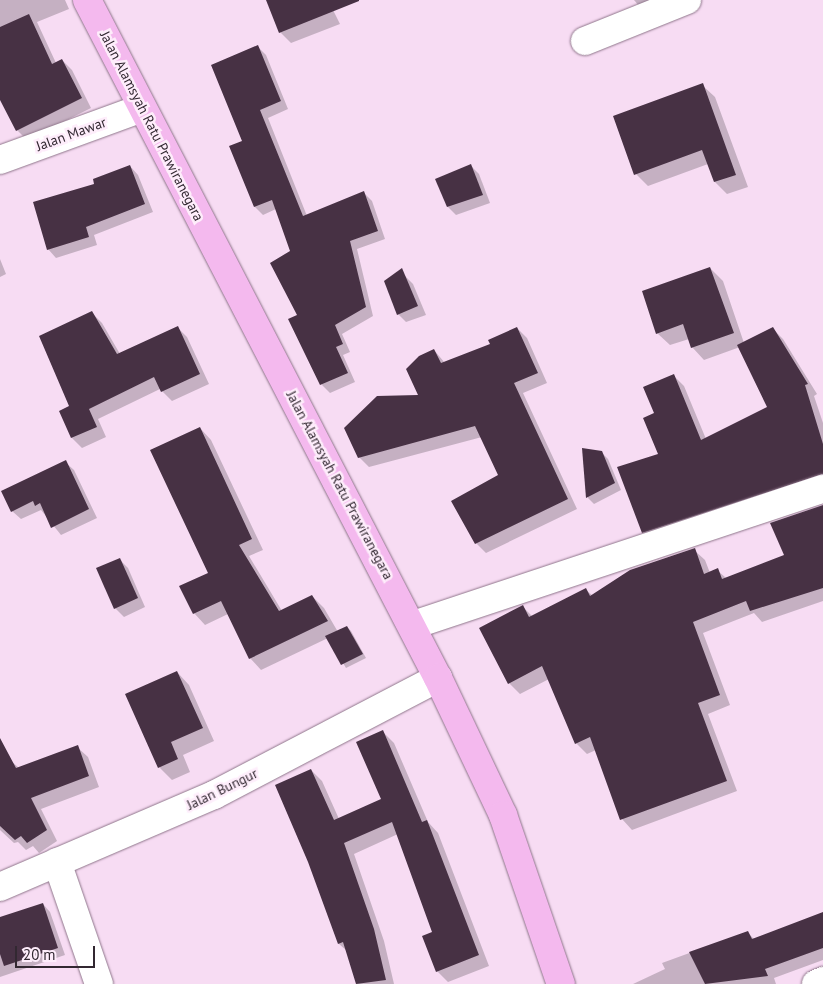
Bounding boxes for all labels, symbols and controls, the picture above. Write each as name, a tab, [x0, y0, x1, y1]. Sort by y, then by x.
street label: Jalan Alamsyah Ratu Prawiranegara	[97, 28, 207, 224]
street label: Jalan Mawar	[34, 114, 108, 154]
street label: Jalan Alamsyah Ratu Prawiranegara	[283, 388, 397, 582]
street label: Jalan Bungur	[184, 765, 260, 813]
scale bar	[18, 936, 98, 968]
text: 20 m	[23, 945, 56, 964]

